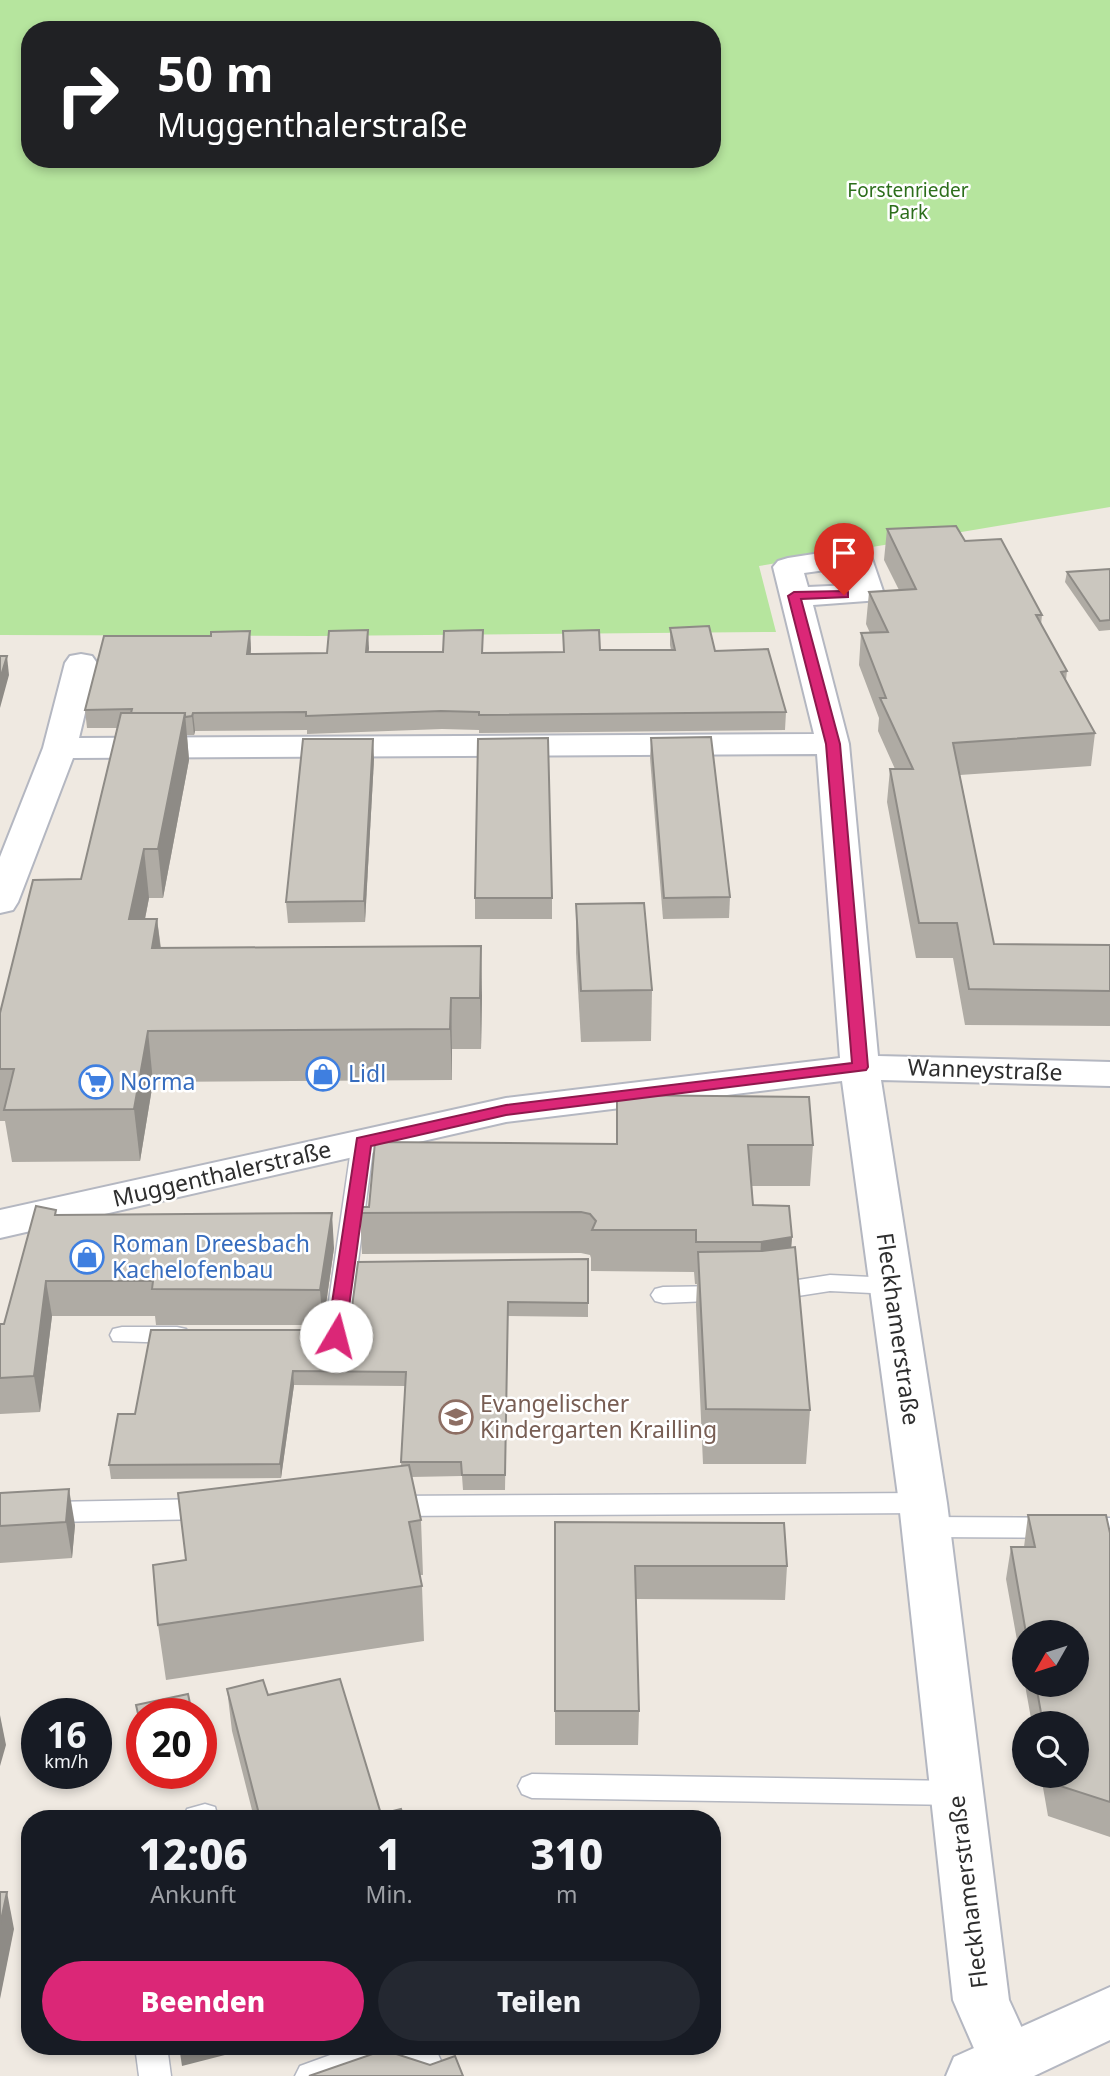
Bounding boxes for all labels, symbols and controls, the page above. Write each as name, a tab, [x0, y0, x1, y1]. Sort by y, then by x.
text: 50 m	[157, 40, 274, 106]
icon: right	[42, 49, 133, 140]
text: Muggenthalerstraße	[157, 103, 467, 146]
park label: Forstenrieder Park	[847, 177, 969, 225]
pin	[814, 523, 874, 595]
icon: arrive	[825, 534, 863, 572]
street label: Wanneystraße	[907, 1050, 1063, 1088]
shop icon: Lidl	[304, 1055, 342, 1093]
place label: Lidl	[348, 1057, 386, 1089]
supermarket icon: Norma	[77, 1063, 115, 1101]
place label: Norma	[120, 1065, 195, 1097]
street label: Muggenthalerstraße	[109, 1132, 334, 1214]
place label: Roman Dreesbach Kachelofenbau	[112, 1227, 310, 1285]
street label: Fleckhamerstraße	[870, 1231, 928, 1427]
shop icon: Roman Dreesbach Kachelofenbau	[68, 1238, 106, 1276]
position arrow	[299, 1299, 373, 1373]
place label: Evangelischer Kindergarten Krailling	[480, 1387, 717, 1445]
school or university icon: Evangelischer Kindergarten Krailling	[437, 1398, 475, 1436]
north arrow	[1012, 1620, 1088, 1698]
map controls	[1012, 1620, 1089, 1788]
speed limit sign: 20	[126, 1698, 217, 1789]
text: 16	[46, 1711, 87, 1758]
button: search	[1012, 1711, 1089, 1788]
text: km/h	[44, 1749, 89, 1773]
street label: Fleckhamerstraße	[939, 1794, 995, 1990]
text: 12:06	[139, 1825, 248, 1882]
text: 1	[377, 1825, 401, 1882]
text: 310	[530, 1825, 603, 1882]
text: Ankunft	[150, 1878, 236, 1910]
text: Min.	[366, 1878, 413, 1910]
text: m	[556, 1878, 578, 1910]
button: Beenden	[42, 1961, 364, 2041]
button: Teilen	[378, 1961, 700, 2041]

